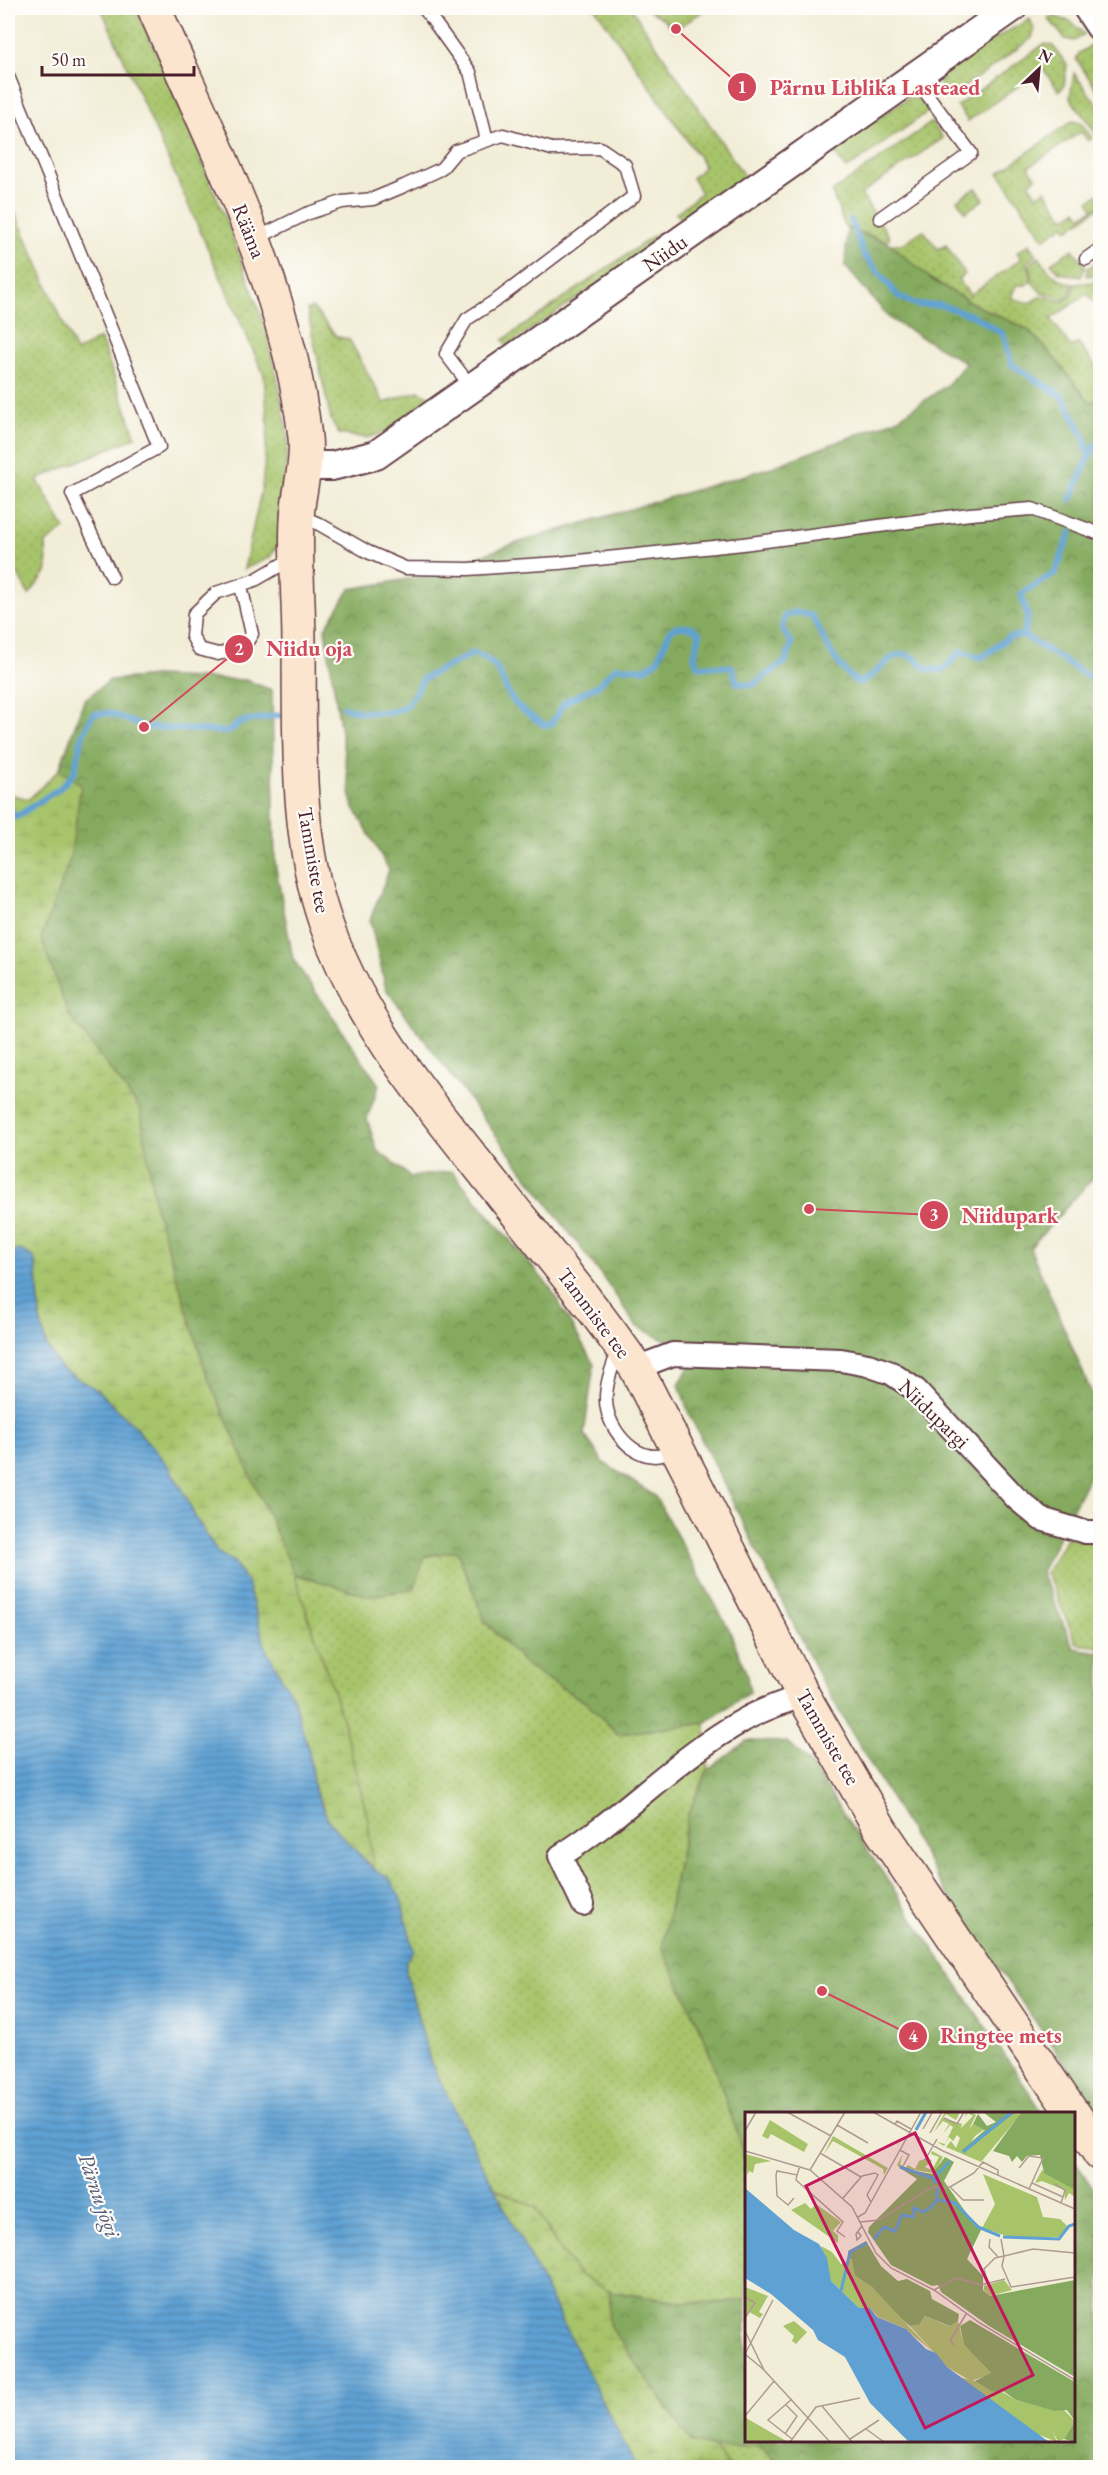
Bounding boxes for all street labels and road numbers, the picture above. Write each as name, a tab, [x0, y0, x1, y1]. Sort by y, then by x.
street label: Rääma	[226, 200, 273, 263]
street label: Niidu	[637, 228, 692, 278]
street label: Tammiste tee	[292, 805, 337, 915]
street label: Tammiste tee	[552, 1262, 637, 1363]
street label: Niidupargi	[893, 1373, 976, 1454]
street label: Tammiste tee	[790, 1684, 867, 1790]

